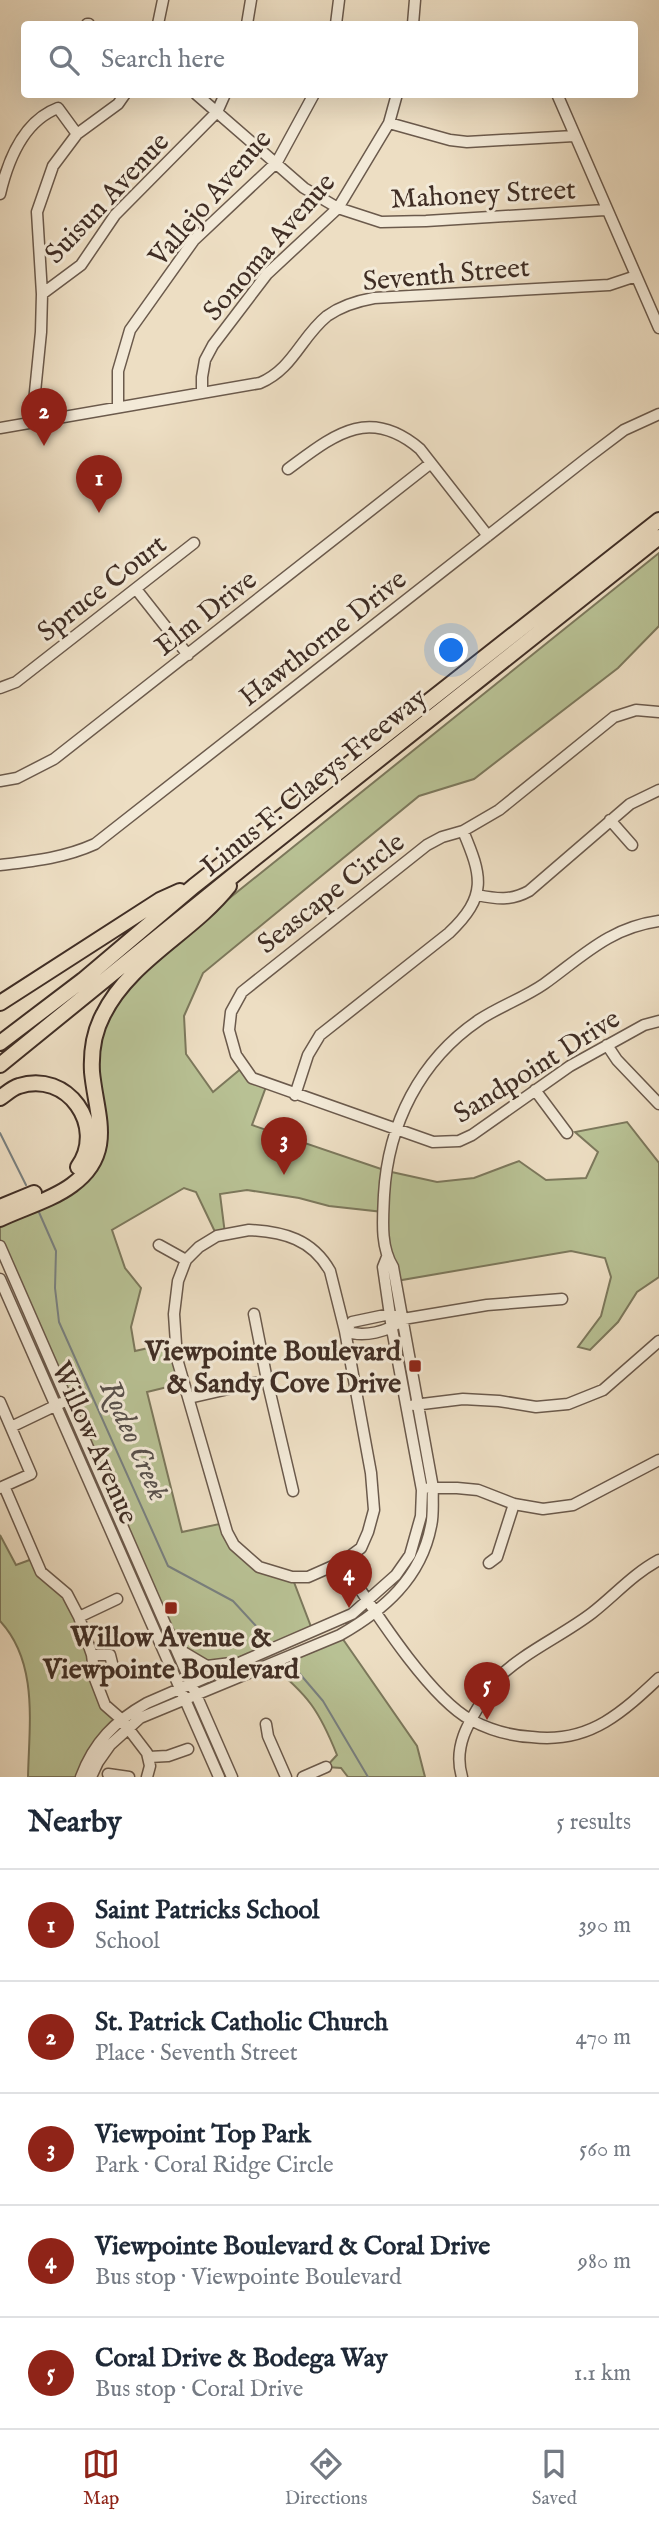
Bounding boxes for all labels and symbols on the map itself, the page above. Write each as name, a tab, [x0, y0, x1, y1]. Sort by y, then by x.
street label: Vallejo Avenue	[141, 123, 280, 275]
street label: Suisun Avenue	[38, 125, 178, 272]
street label: Sonoma Avenue	[196, 166, 344, 329]
street label: Mahoney Street	[390, 173, 577, 218]
street label: Seventh Street	[361, 251, 531, 300]
pin: 2	[21, 388, 67, 446]
pin: 1	[76, 455, 122, 513]
street label: Spruce Court	[31, 527, 175, 650]
street label: Elm Drive	[148, 563, 265, 665]
street label: Hawthorne Drive	[233, 563, 414, 715]
your location	[434, 633, 468, 667]
street label: Linus F. Claeys Freeway	[194, 681, 435, 885]
street label: Seascape Circle	[251, 825, 412, 962]
street label: Sandpoint Drive	[448, 1002, 627, 1132]
pin: 3	[261, 1117, 307, 1175]
place label: Viewpointe Boulevard & Sandy Cove Drive	[144, 1335, 402, 1402]
street label: Willow Avenue	[42, 1356, 145, 1530]
marker: Viewpointe Boulevard & Sandy Cove Drive	[407, 1358, 423, 1374]
water label: Rodeo Creek	[90, 1375, 177, 1507]
pin: 4	[326, 1550, 372, 1608]
marker: Willow Avenue & Viewpointe Boulevard	[163, 1600, 179, 1616]
place label: Willow Avenue & Viewpointe Boulevard	[42, 1621, 300, 1688]
pin: 5	[464, 1662, 510, 1720]

